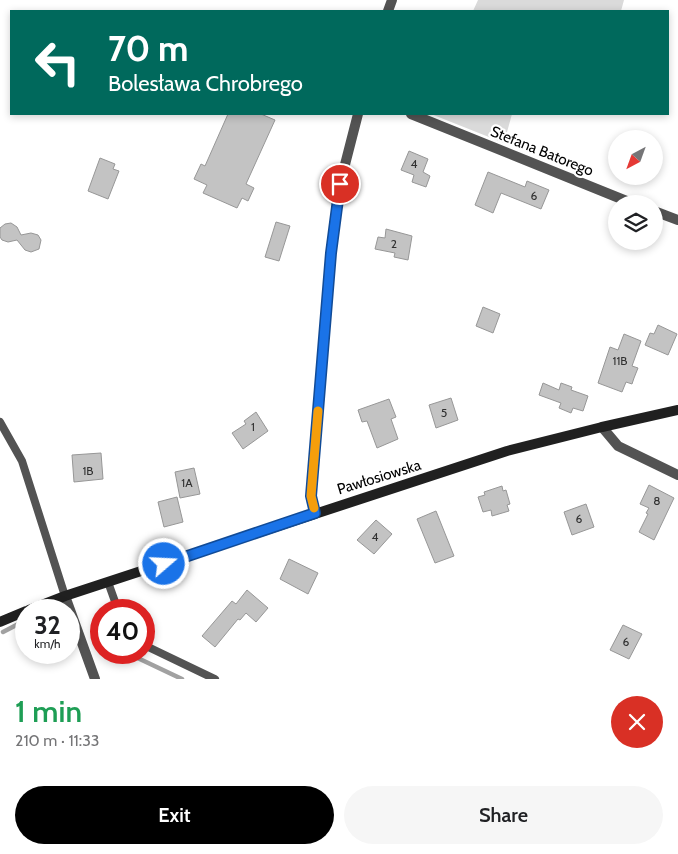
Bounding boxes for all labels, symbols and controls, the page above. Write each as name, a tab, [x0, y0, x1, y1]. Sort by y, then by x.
text: 70 m	[108, 27, 189, 70]
icon: left	[25, 30, 90, 95]
text: Bolesława Chrobrego	[108, 70, 303, 97]
street label: Stefana Batorego	[488, 122, 596, 180]
north arrow	[608, 130, 662, 185]
map controls	[608, 130, 663, 250]
house number: 4	[411, 156, 418, 171]
pin	[319, 163, 361, 205]
icon: arrive	[326, 170, 354, 198]
house number: 6	[531, 188, 538, 203]
button: layers	[608, 195, 663, 250]
house number: 2	[391, 236, 397, 251]
house number: 11B	[613, 353, 628, 368]
house number: 5	[441, 405, 447, 420]
house number: 1	[251, 419, 255, 434]
street label: Pawłosiowska	[335, 456, 424, 498]
house number: 1B	[82, 463, 94, 478]
house number: 1A	[181, 475, 193, 490]
house number: 8	[653, 493, 661, 508]
house number: 6	[576, 511, 583, 526]
house number: 4	[372, 529, 379, 544]
position arrow	[137, 537, 189, 589]
speed limit sign: 40	[90, 599, 155, 664]
text: 32	[34, 610, 61, 640]
house number: 6	[623, 634, 630, 649]
text: km/h	[34, 636, 61, 651]
text: 1 min	[15, 693, 82, 730]
button: close	[611, 696, 663, 748]
text: 210 m · 11:33	[15, 731, 99, 750]
button: Exit	[15, 786, 334, 844]
button: Share	[344, 786, 663, 844]

